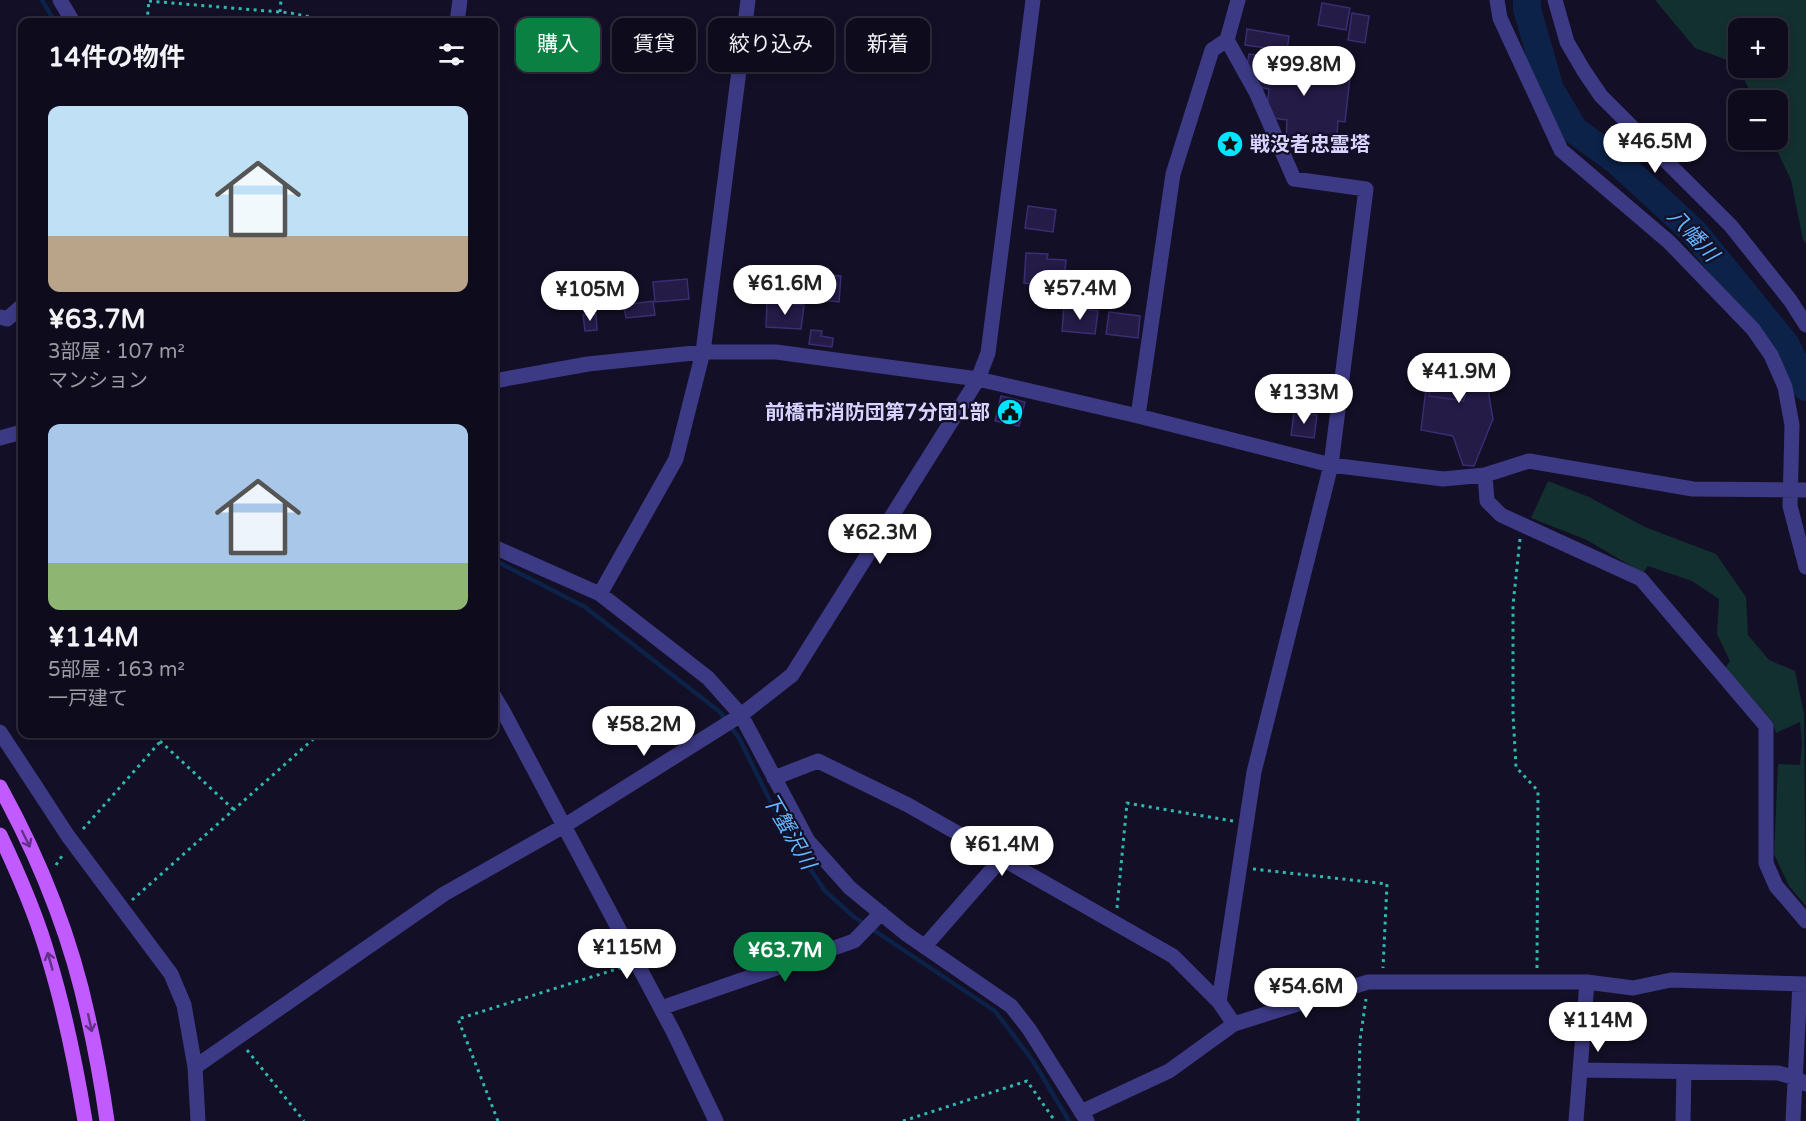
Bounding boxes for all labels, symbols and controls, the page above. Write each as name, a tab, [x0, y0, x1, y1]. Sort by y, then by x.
chip: 購入	[516, 18, 600, 72]
chip: 賃貸	[612, 18, 696, 72]
chip: 絞り込み	[708, 18, 834, 72]
chip: 新着	[846, 18, 930, 72]
map controls	[1728, 18, 1788, 150]
button: +	[1728, 18, 1788, 78]
icon: filters	[435, 38, 468, 71]
text: 14件の物件	[48, 42, 185, 73]
pin: ¥99.8M	[1255, 46, 1353, 97]
text: ¥99.8M	[1266, 53, 1342, 77]
button: −	[1728, 90, 1788, 150]
pin: ¥46.5M	[1606, 123, 1704, 174]
place icon: 戦没者忠霊塔	[1215, 129, 1245, 159]
text: ¥46.5M	[1617, 130, 1693, 154]
place label: 戦没者忠霊塔	[1250, 133, 1370, 157]
icon: home	[204, 145, 312, 253]
water label: 八幡川	[1662, 204, 1725, 268]
pin: ¥61.6M	[736, 265, 834, 316]
pin: ¥57.4M	[1031, 270, 1129, 321]
pin: ¥105M	[548, 271, 632, 322]
text: ¥61.6M	[747, 272, 823, 296]
text: ¥57.4M	[1043, 277, 1117, 301]
text: ¥105M	[555, 278, 625, 302]
text: ¥63.7M	[48, 304, 146, 335]
text: 3部屋 · 107 m²	[48, 340, 185, 364]
pin: ¥41.9M	[1410, 353, 1508, 404]
text: ¥41.9M	[1421, 360, 1497, 384]
text: マンション	[48, 369, 148, 393]
pin: ¥133M	[1262, 374, 1346, 425]
text: ¥133M	[1269, 381, 1339, 405]
public building icon: 前橋市消防団第7分団1部	[995, 397, 1025, 427]
place label: 前橋市消防団第7分団1部	[765, 401, 990, 425]
icon: home	[204, 463, 312, 571]
pin: ¥62.3M	[831, 514, 929, 565]
text: ¥62.3M	[842, 521, 918, 545]
text: ¥114M	[48, 622, 139, 653]
text: 5部屋 · 163 m²	[48, 658, 185, 682]
text: 一戸建て	[48, 687, 128, 711]
pin: ¥58.2M	[595, 706, 693, 757]
text: ¥58.2M	[606, 713, 682, 737]
water label: 下蟹沢川	[757, 789, 821, 876]
pin: ¥61.4M	[953, 826, 1051, 877]
one-way arrow	[21, 829, 33, 847]
text: ¥61.4M	[965, 833, 1039, 857]
pin: ¥115M	[585, 929, 669, 980]
pin: ¥63.7M	[736, 932, 834, 983]
text: ¥115M	[592, 936, 662, 960]
text: ¥63.7M	[747, 939, 823, 963]
one-way arrow	[44, 952, 55, 971]
pin: ¥54.6M	[1257, 968, 1355, 1019]
text: ¥54.6M	[1268, 975, 1344, 999]
pin: ¥114M	[1556, 1002, 1640, 1053]
text: ¥114M	[1563, 1009, 1633, 1033]
one-way arrow	[84, 1013, 96, 1032]

